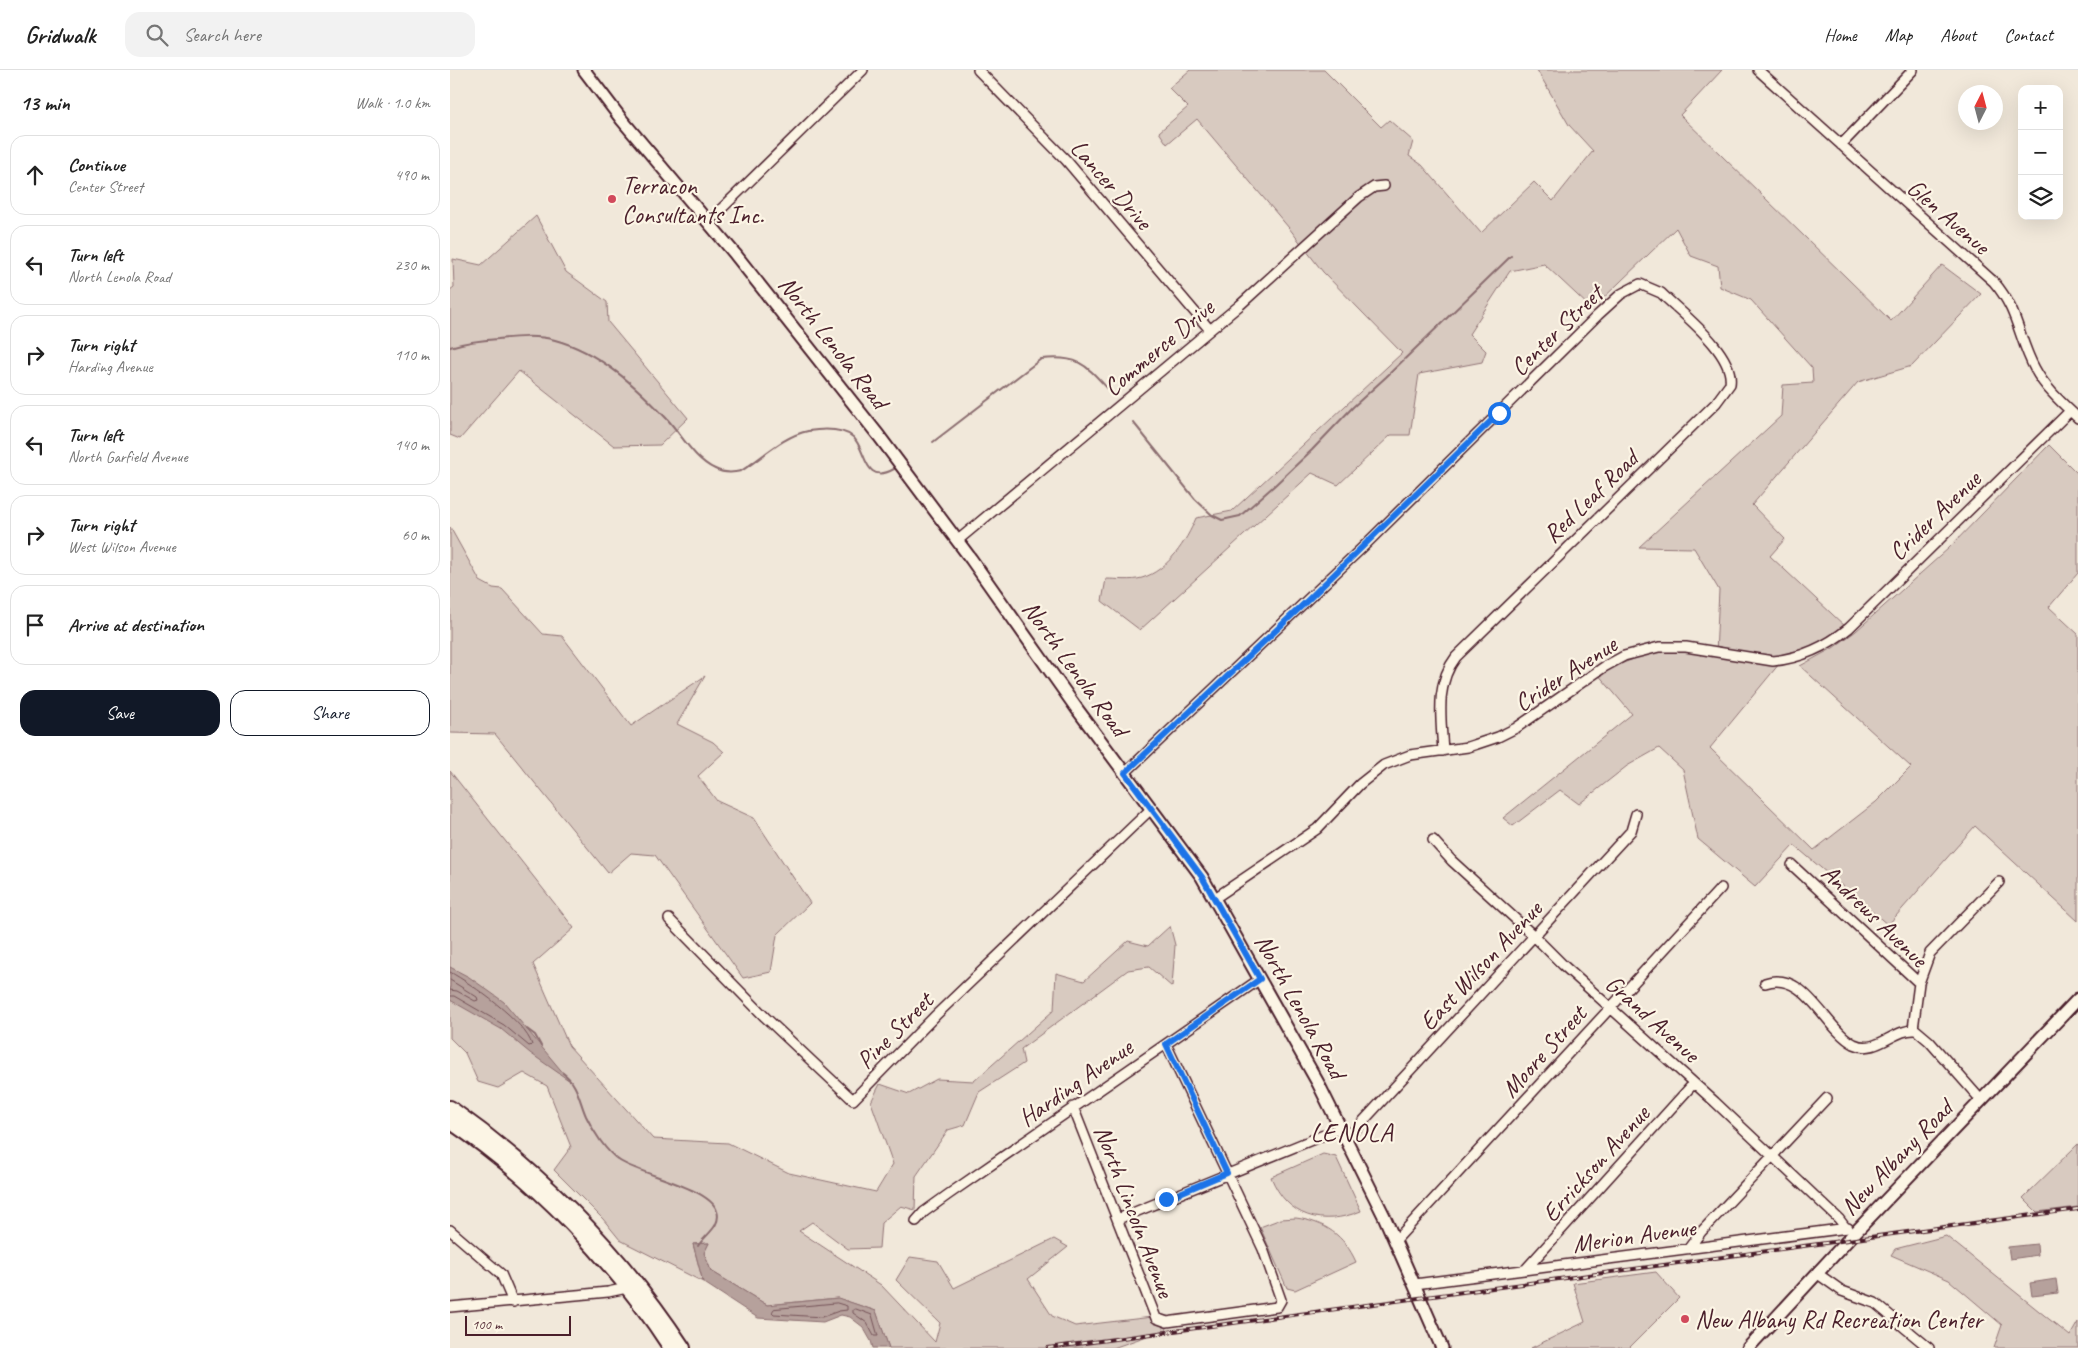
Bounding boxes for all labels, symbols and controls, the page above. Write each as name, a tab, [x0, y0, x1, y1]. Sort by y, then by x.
search box	[125, 12, 475, 57]
text: Gridwalk	[25, 20, 95, 50]
icon: search	[143, 21, 171, 49]
text: Search here	[183, 23, 261, 47]
text: Home	[1824, 24, 1857, 46]
text: Map	[1885, 24, 1912, 46]
text: About	[1940, 24, 1976, 46]
text: Contact	[2004, 24, 2053, 46]
north arrow	[1958, 85, 2003, 130]
map controls	[2018, 85, 2063, 220]
button: +	[2018, 85, 2063, 130]
text: 13 min	[20, 90, 70, 116]
text: Walk · 1.0 km	[355, 93, 430, 113]
button: −	[2018, 130, 2063, 175]
street label: Lancer Drive	[1063, 133, 1160, 238]
text: Continue	[68, 153, 125, 177]
icon: ahead	[21, 161, 49, 189]
text: 490 m	[395, 165, 429, 185]
place label: Terracon Consultants Inc.	[622, 170, 764, 231]
street label: Glen Avenue	[1900, 172, 1998, 263]
button: layers	[2018, 175, 2063, 220]
text: Center Street	[68, 177, 143, 197]
marker: Terracon Consultants Inc.	[606, 193, 618, 205]
text: Turn left	[68, 243, 123, 267]
icon: left	[21, 251, 49, 279]
text: 230 m	[395, 255, 429, 275]
text: North Lenola Road	[68, 267, 171, 287]
street label: North Lenola Road	[771, 269, 897, 418]
street label: Center Street	[1503, 276, 1613, 383]
street label: Commerce Drive	[1097, 291, 1222, 403]
text: Turn right	[68, 333, 135, 357]
icon: right	[21, 341, 49, 369]
text: 110 m	[395, 345, 429, 365]
text: Harding Avenue	[68, 357, 153, 377]
route start	[1488, 402, 1511, 425]
text: Turn left	[68, 423, 123, 447]
icon: left	[21, 431, 49, 459]
text: 140 m	[395, 435, 429, 455]
street label: Red Leaf Road	[1536, 441, 1647, 550]
text: North Garfield Avenue	[68, 447, 188, 467]
street label: Crider Avenue	[1882, 463, 1989, 568]
text: Turn right	[68, 513, 135, 537]
icon: right	[21, 521, 49, 549]
text: 60 m	[402, 525, 429, 545]
text: West Wilson Avenue	[68, 537, 176, 557]
street label: North Lenola Road	[1015, 594, 1137, 746]
icon: arrive	[21, 611, 49, 639]
text: Arrive at destination	[68, 613, 204, 637]
street label: Crider Avenue	[1508, 628, 1624, 719]
button: Save	[20, 690, 220, 736]
button: Share	[230, 690, 430, 736]
street label: Andrews Avenue	[1814, 857, 1936, 976]
street label: East Wilson Avenue	[1412, 893, 1550, 1037]
street label: North Lenola Road	[1247, 928, 1355, 1087]
street label: Grand Avenue	[1598, 968, 1708, 1071]
street label: Pine Street	[849, 984, 942, 1076]
street label: Moore Street	[1494, 997, 1595, 1104]
street label: Harding Avenue	[1012, 1031, 1140, 1134]
street label: New Albany Road	[1834, 1091, 1962, 1222]
street label: Errickson Avenue	[1535, 1097, 1658, 1229]
district label: LENOLA	[1310, 1116, 1395, 1149]
street label: North Lincoln Avenue	[1087, 1121, 1182, 1304]
route end	[1155, 1188, 1178, 1211]
street label: Merion Avenue	[1571, 1211, 1699, 1260]
place label: New Albany Rd Recreation Center	[1695, 1304, 1985, 1336]
scale bar	[465, 1313, 571, 1336]
marker: New Albany Rd Recreation Center	[1679, 1313, 1691, 1325]
text: 100 m	[472, 1316, 502, 1333]

